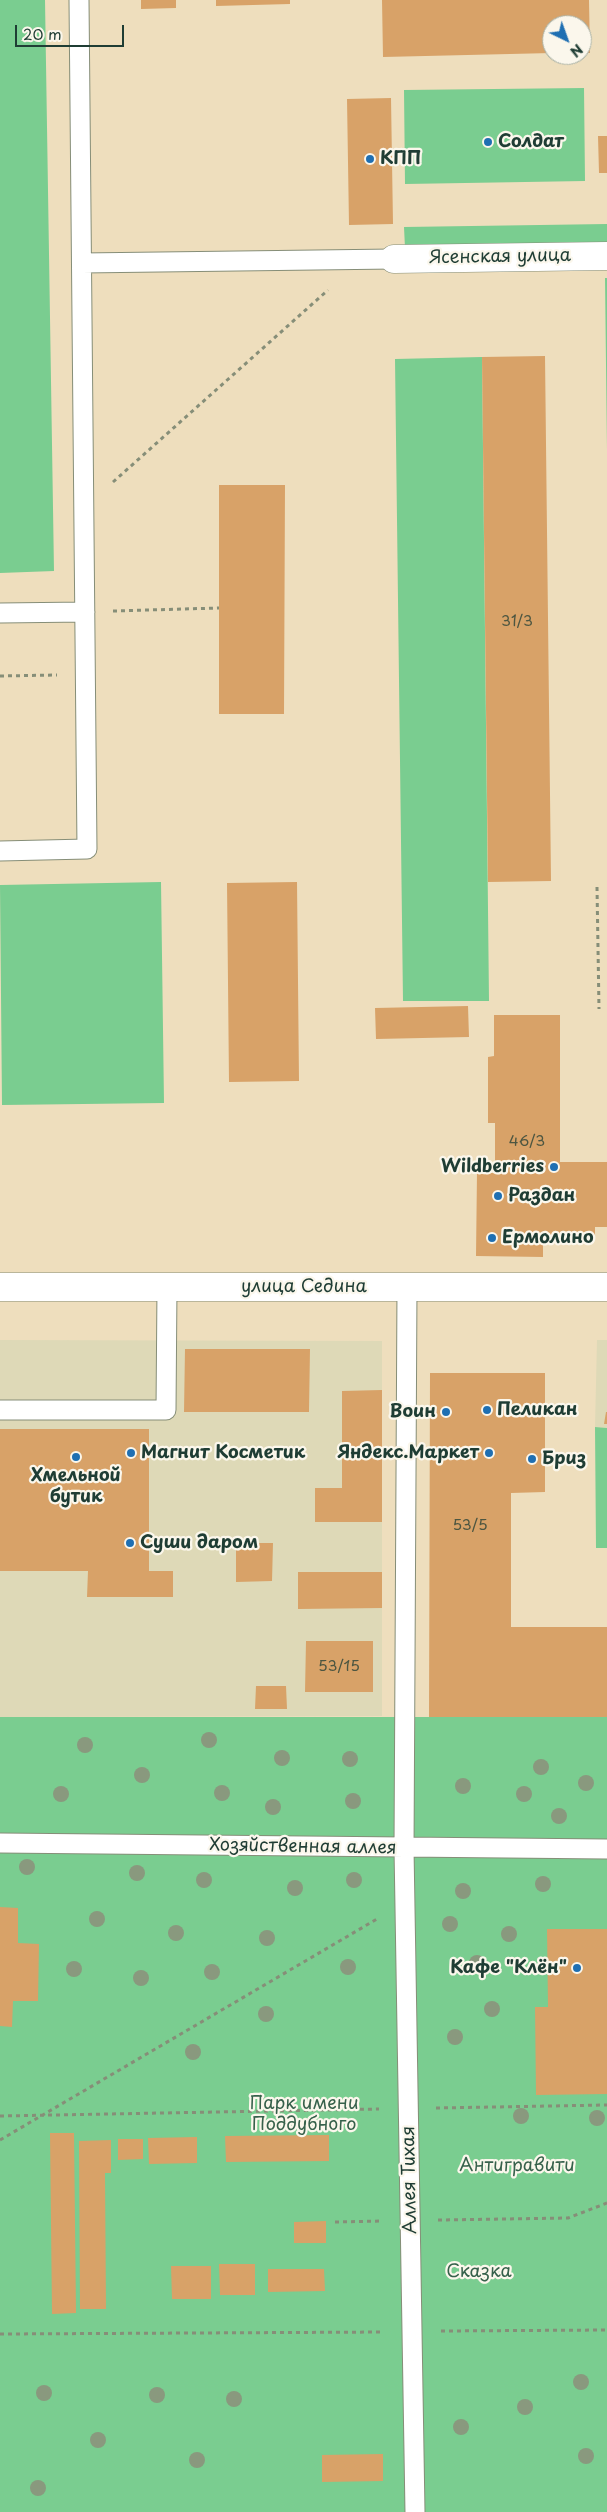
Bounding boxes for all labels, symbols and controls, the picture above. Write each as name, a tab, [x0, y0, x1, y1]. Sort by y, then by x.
scale bar	[18, 15, 126, 47]
north arrow	[542, 15, 592, 65]
text: 20 m	[23, 22, 62, 45]
text: N	[566, 39, 588, 62]
place label: Солдат	[498, 131, 564, 153]
marker: Солдат	[482, 136, 494, 148]
place label: КПП	[380, 148, 421, 170]
marker: КПП	[364, 153, 376, 165]
street label: Ясенская улица	[429, 245, 571, 269]
house number: 31/3	[501, 613, 533, 631]
house number: 46/3	[509, 1133, 545, 1151]
place label: Wildberries	[441, 1156, 544, 1178]
marker: Wildberries	[548, 1161, 560, 1173]
place label: Раздан	[508, 1185, 575, 1207]
marker: Раздан	[492, 1190, 504, 1202]
place label: Ермолино	[502, 1227, 594, 1249]
marker: Ермолино	[486, 1232, 498, 1244]
street label: улица Седина	[241, 1276, 367, 1298]
place label: Пеликан	[497, 1399, 578, 1421]
place label: Воин	[390, 1401, 436, 1423]
marker: Пеликан	[481, 1404, 493, 1416]
marker: Воин	[440, 1406, 452, 1418]
place label: Магнит Косметик	[141, 1442, 305, 1464]
place label: Яндекс.Маркет	[337, 1442, 479, 1464]
marker: Магнит Косметик	[125, 1447, 137, 1459]
marker: Яндекс.Маркет	[483, 1447, 495, 1459]
place label: Бриз	[542, 1448, 586, 1470]
marker: Хмельной бутик	[70, 1451, 82, 1463]
marker: Бриз	[526, 1453, 538, 1465]
place label: Хмельной бутик	[31, 1465, 121, 1508]
house number: 53/5	[452, 1517, 488, 1535]
place label: Суши даром	[140, 1532, 258, 1554]
marker: Суши даром	[124, 1537, 136, 1549]
house number: 53/15	[318, 1658, 360, 1676]
street label: Хозяйственная аллея	[209, 1835, 397, 1859]
place label: Кафе "Клён"	[450, 1957, 567, 1979]
marker: Кафе "Клён"	[571, 1962, 583, 1974]
park label: Парк имени Поддубного	[249, 2093, 359, 2136]
street label: Аллея Тихая	[398, 2126, 422, 2234]
park label: Антигравити	[459, 2155, 575, 2177]
park label: Сказка	[446, 2261, 512, 2283]

